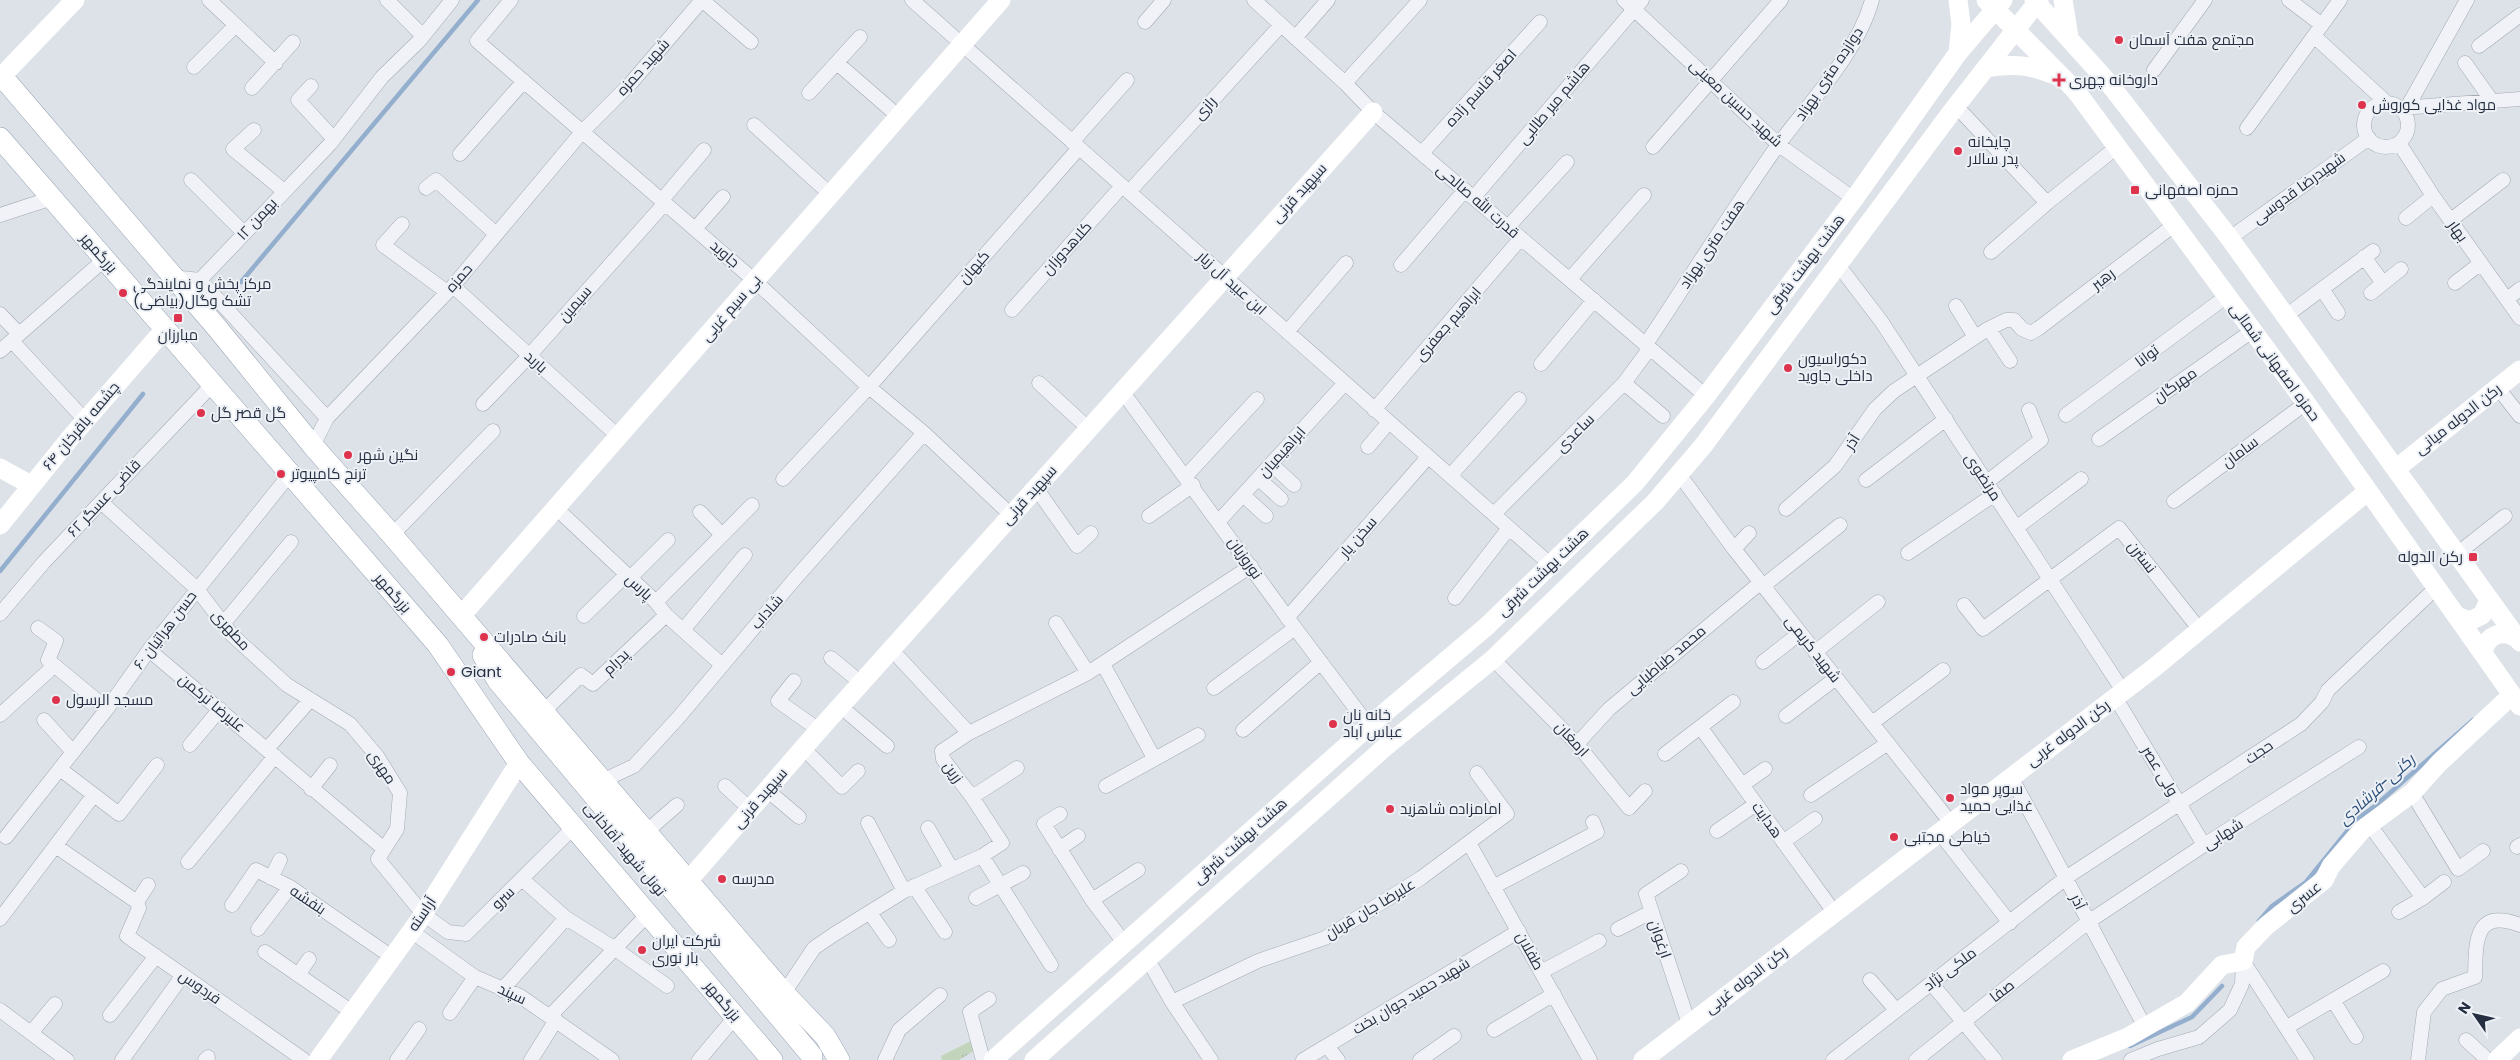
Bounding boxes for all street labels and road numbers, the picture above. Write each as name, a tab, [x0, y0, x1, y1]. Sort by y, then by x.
street label: دوازده متری بهزاد	[1789, 23, 1868, 125]
street label: شهید حمزه	[611, 33, 674, 100]
street label: اصغر قاسم زاده	[1440, 44, 1521, 131]
street label: شهید حسین معینی	[1685, 54, 1787, 151]
street label: هاشم میر طالبی	[1513, 57, 1595, 149]
street label: رازی	[1188, 91, 1221, 124]
street label: شهیدرضا قدوسی	[2248, 147, 2350, 229]
street label: سپهبد قرنی	[1266, 158, 1331, 227]
street label: قدرت الله صالحی	[1432, 159, 1524, 243]
street label: ۱۲ بهمن	[232, 193, 282, 244]
street label: هفت متری بهزاد	[1674, 195, 1749, 292]
street label: هشت بهشت شرقی	[1760, 209, 1849, 318]
street label: بهار	[2443, 215, 2473, 246]
street label: کلاهدوزان	[1037, 216, 1096, 279]
street label: بزرگمهر	[75, 227, 123, 277]
street label: جاوید	[706, 235, 745, 272]
street label: کیهان	[953, 245, 994, 288]
street label: ابن عبید آل زیار	[1192, 245, 1272, 319]
street label: حمزه	[440, 259, 477, 297]
street label: رهبر	[2086, 263, 2119, 295]
street label: بی سیم غربی	[696, 270, 766, 346]
street label: سیمین	[553, 281, 596, 326]
street label: ابراهیم جعفری	[1409, 282, 1486, 365]
street label: حمزه اصفهانی شمالی	[2225, 298, 2326, 425]
street label: توانا	[2130, 340, 2163, 372]
street label: باربد	[520, 346, 552, 378]
street label: مهرگان	[2149, 362, 2201, 407]
street label: چشمه باقرخان ۶۴	[37, 377, 124, 475]
street label: رکن الدوله میانی	[2410, 378, 2505, 459]
street label: ساعدی	[1551, 409, 1599, 457]
street label: ابراهیمیان	[1253, 422, 1310, 482]
street label: آذر	[1838, 430, 1865, 455]
street label: سامان	[2217, 431, 2262, 472]
street label: مرتضوی	[1960, 449, 2007, 505]
street label: قاضی عسگر ۶۲	[62, 454, 145, 541]
street label: سپهبد قرنی	[996, 460, 1061, 529]
street label: سخن یار	[1333, 512, 1381, 563]
street label: هشت بهشت شرقی	[1492, 522, 1593, 621]
street label: نوروزیان	[1223, 532, 1268, 583]
street label: نسترن	[2123, 536, 2162, 577]
street label: بزرگمهر	[369, 567, 417, 617]
street label: پارس	[621, 569, 658, 605]
street label: حسن هراتیان ۶۰	[128, 586, 201, 673]
street label: شاداب	[746, 590, 788, 634]
street label: مطهری	[207, 605, 255, 655]
street label: شهید کریمی	[1780, 611, 1846, 687]
street label: محمد طباطبایی	[1621, 620, 1710, 699]
street label: پدرام	[598, 644, 634, 679]
street label: علیرضا ترکمن	[174, 668, 250, 737]
street label: رکن الدوله غربی	[2022, 694, 2114, 771]
street label: ارمغان	[1551, 716, 1594, 761]
street label: حجت	[2241, 735, 2277, 769]
street label: ولی عصر	[2137, 741, 2184, 800]
street label: مهری	[363, 745, 402, 788]
street label: زرین	[938, 756, 968, 787]
street label: سپهبد قرنی	[727, 763, 792, 832]
street label: هشت بهشت شرقی	[1188, 793, 1291, 889]
street label: تونل شهید آقاخانی	[580, 797, 671, 900]
street label: هدایت	[1747, 797, 1788, 842]
street label: شهابی	[2199, 813, 2247, 854]
street label: علیرضا جان قربان	[1321, 873, 1419, 944]
street label: عسری	[2282, 876, 2326, 917]
street label: بنفشه	[286, 880, 331, 919]
street label: سرو	[486, 881, 519, 914]
street label: آذر	[2065, 890, 2091, 913]
street label: آراسته	[402, 892, 441, 935]
street label: ارغوان	[1644, 917, 1677, 961]
street label: طفلان	[1511, 928, 1550, 974]
street label: رکن الدوله غربی	[1700, 941, 1791, 1019]
street label: ملکی نژاد	[1919, 942, 1980, 995]
street label: شهید حمید جوان بخت	[1348, 952, 1474, 1039]
street label: فردوس	[175, 964, 226, 1009]
street label: صفا	[1985, 974, 2019, 1007]
street label: بزرگمهر	[700, 975, 747, 1025]
street label: سپند	[495, 978, 530, 1009]

